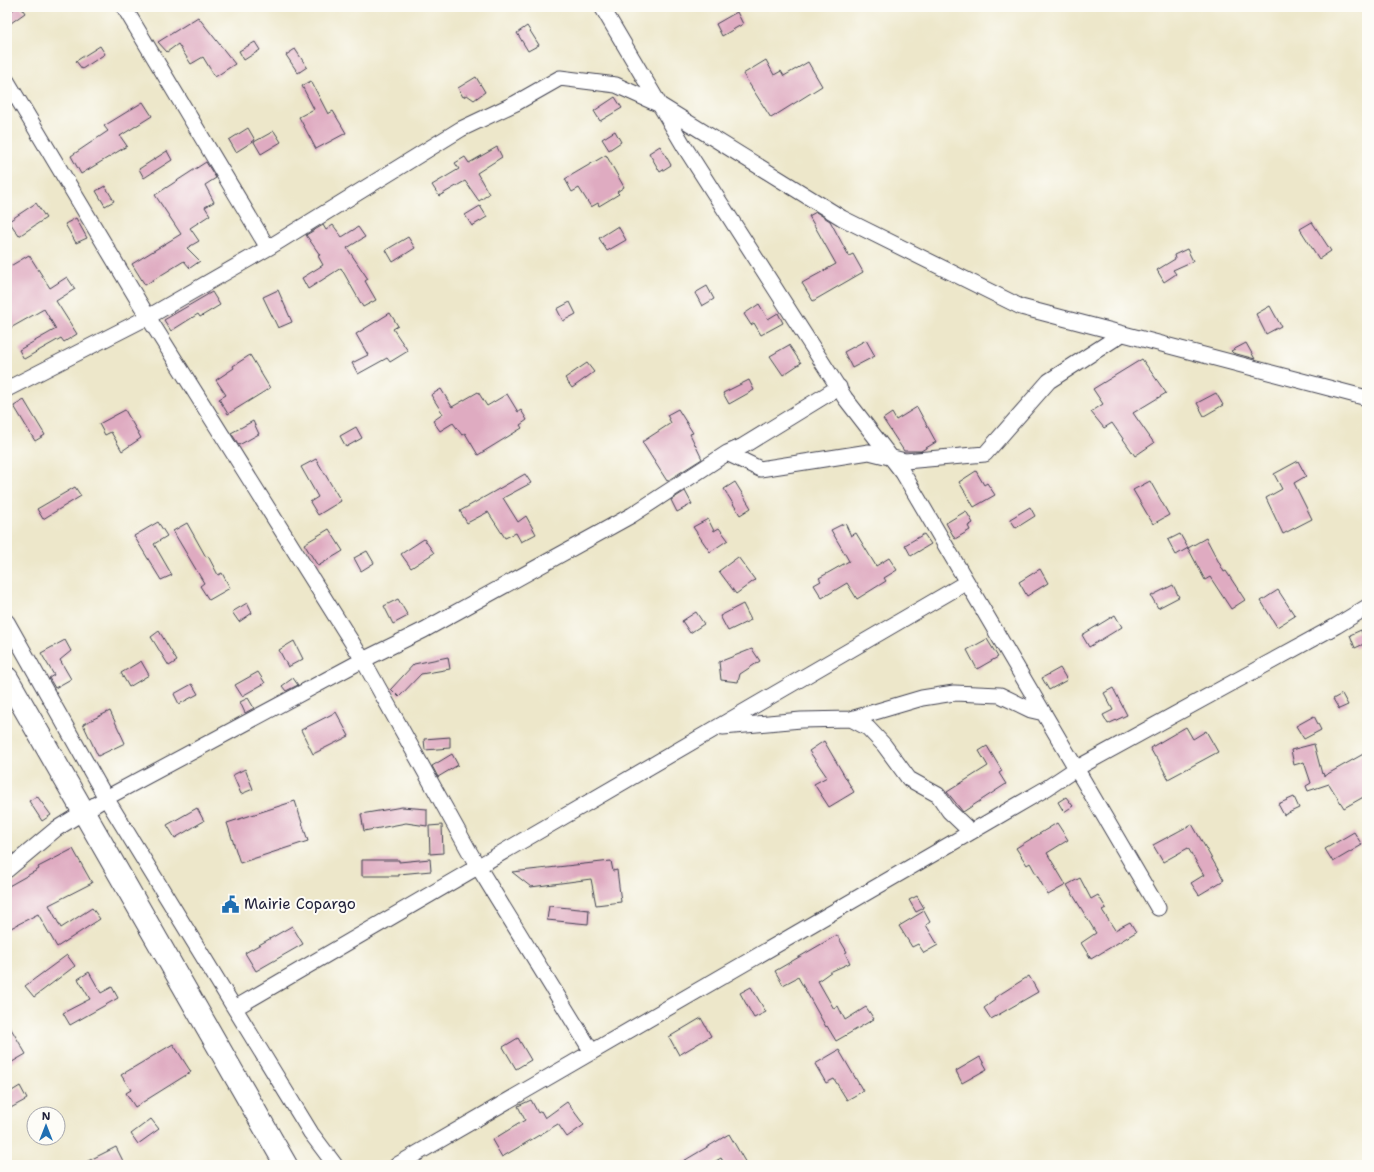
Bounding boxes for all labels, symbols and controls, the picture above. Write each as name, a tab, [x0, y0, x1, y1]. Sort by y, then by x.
public building icon: Mairie Copargo	[221, 894, 241, 914]
place label: Mairie Copargo	[244, 894, 356, 914]
north arrow	[26, 1106, 66, 1146]
text: N	[42, 1109, 51, 1124]

